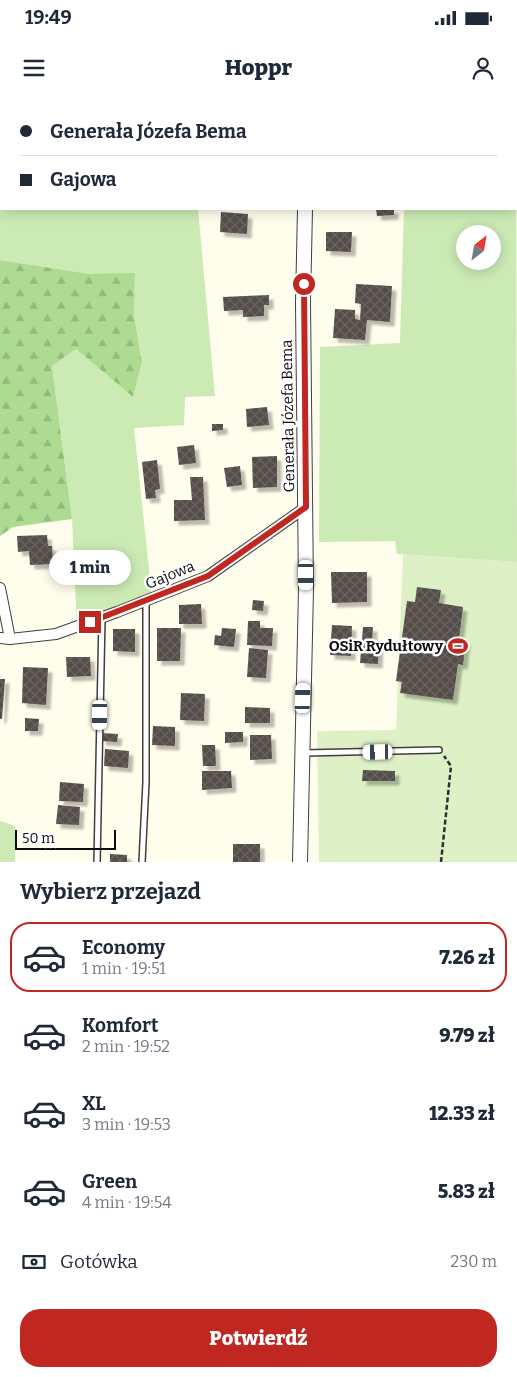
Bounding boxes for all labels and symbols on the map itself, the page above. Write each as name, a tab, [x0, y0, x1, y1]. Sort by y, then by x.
north arrow	[456, 225, 501, 270]
route start	[293, 273, 315, 295]
street label: Generała Józefa Bema	[278, 339, 298, 493]
callout: 1 min	[49, 550, 131, 584]
street label: Gajowa	[143, 557, 197, 593]
car	[298, 560, 313, 590]
route end	[79, 611, 101, 633]
sports icon: OSiR Rydułtowy	[447, 635, 469, 657]
place label: OSiR Rydułtowy	[329, 637, 444, 655]
car	[294, 683, 311, 713]
car	[92, 700, 107, 730]
car	[362, 744, 393, 760]
scale bar	[15, 827, 116, 850]

